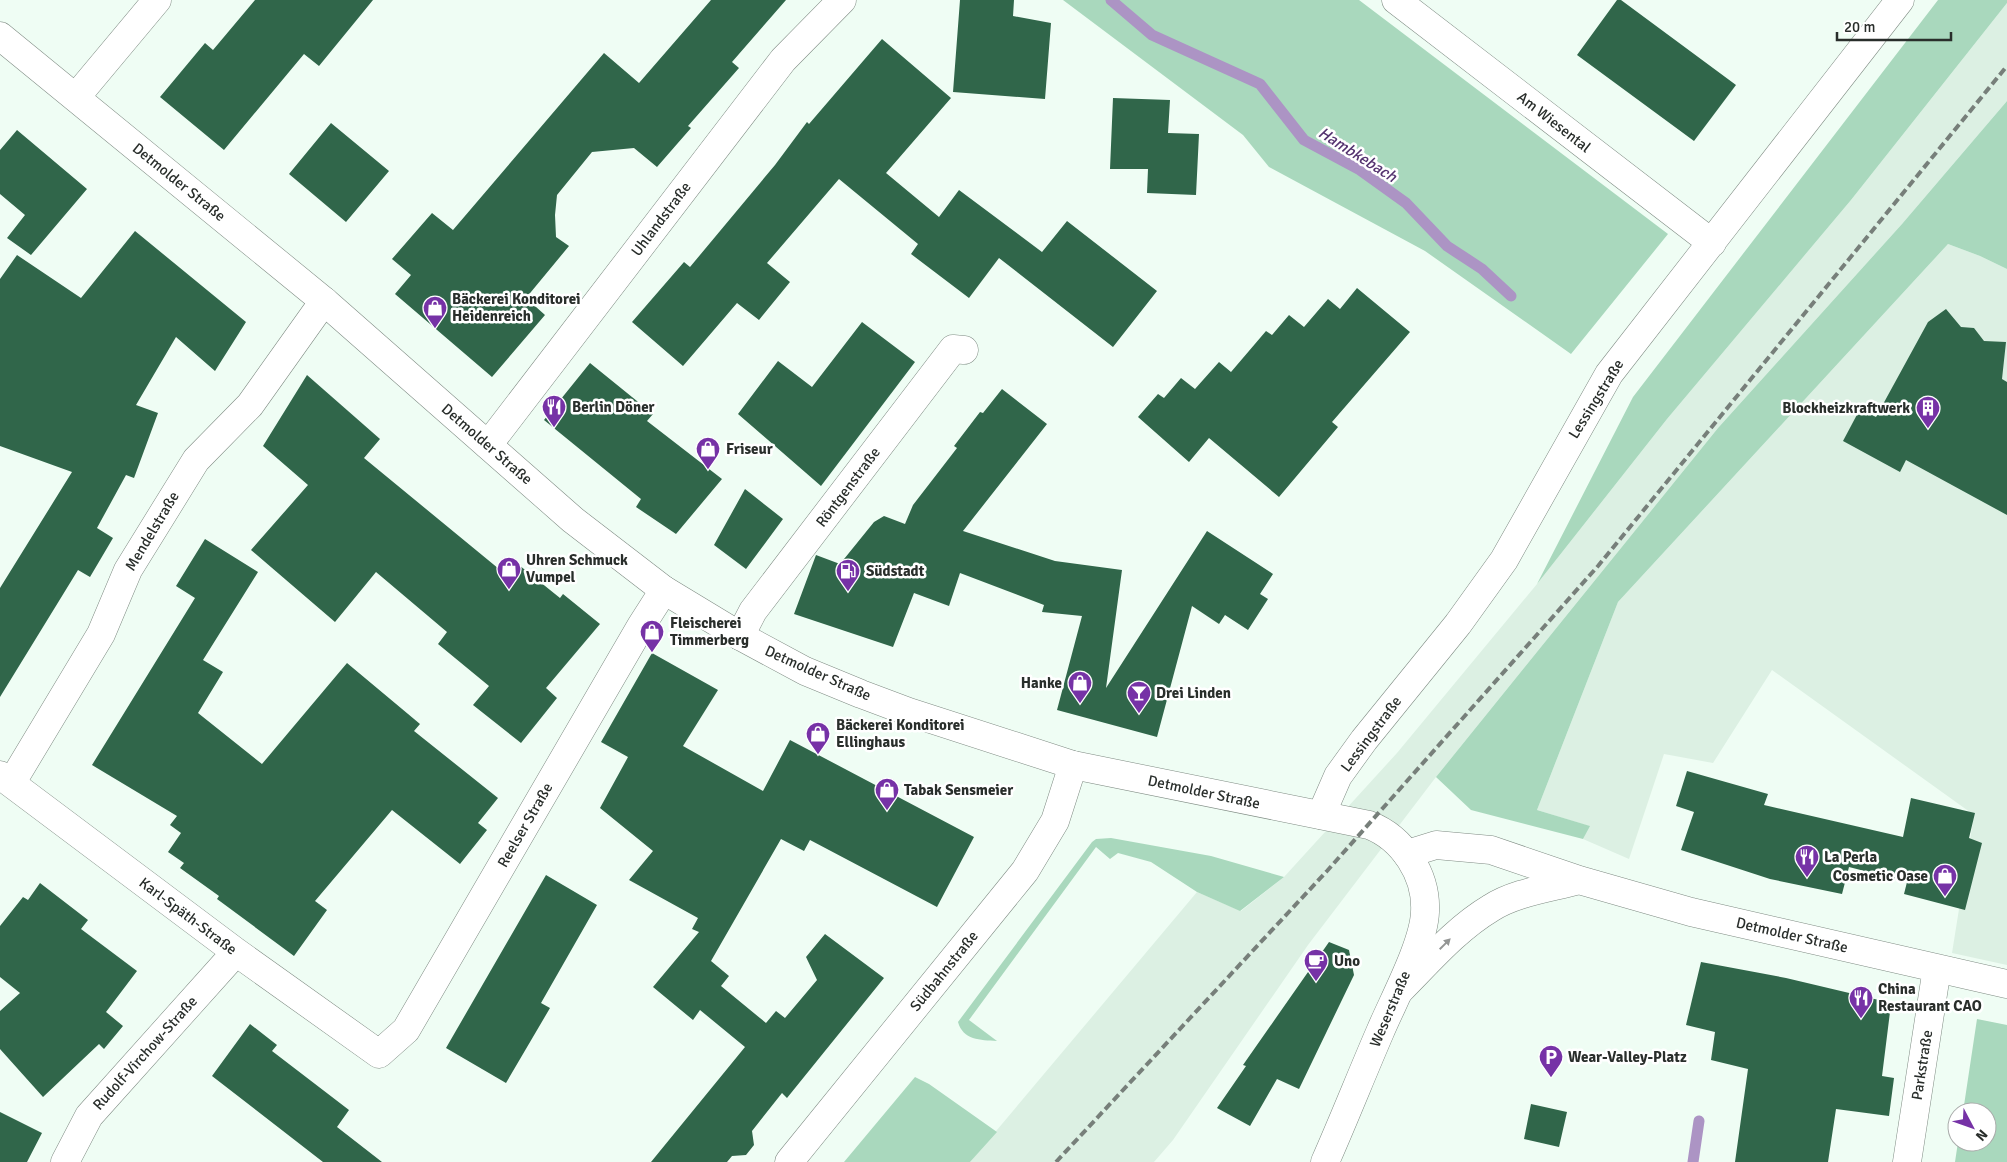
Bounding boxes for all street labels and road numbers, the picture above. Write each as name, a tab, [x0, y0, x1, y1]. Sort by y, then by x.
street label: Am Wiesental	[1514, 88, 1594, 156]
street label: Detmolder Straße	[129, 139, 229, 225]
street label: Uhlandstraße	[627, 178, 695, 260]
street label: Lessingstraße	[1565, 356, 1627, 442]
street label: Detmolder Straße	[438, 400, 536, 488]
street label: Röntgenstraße	[812, 444, 884, 530]
street label: Mendelstraße	[121, 488, 183, 574]
street label: Detmolder Straße	[762, 642, 874, 704]
street label: Lessingstraße	[1337, 693, 1405, 775]
street label: Detmolder Straße	[1146, 771, 1262, 813]
street label: Reelser Straße	[494, 780, 556, 870]
street label: Karl-Späth-Straße	[136, 873, 240, 959]
street label: Detmolder Straße	[1734, 913, 1850, 957]
street label: Südbahnstraße	[906, 927, 982, 1015]
street label: Weserstraße	[1366, 968, 1414, 1050]
street label: Rudolf-Virchow-Straße	[89, 992, 201, 1114]
street label: Parkstraße	[1908, 1029, 1936, 1101]

